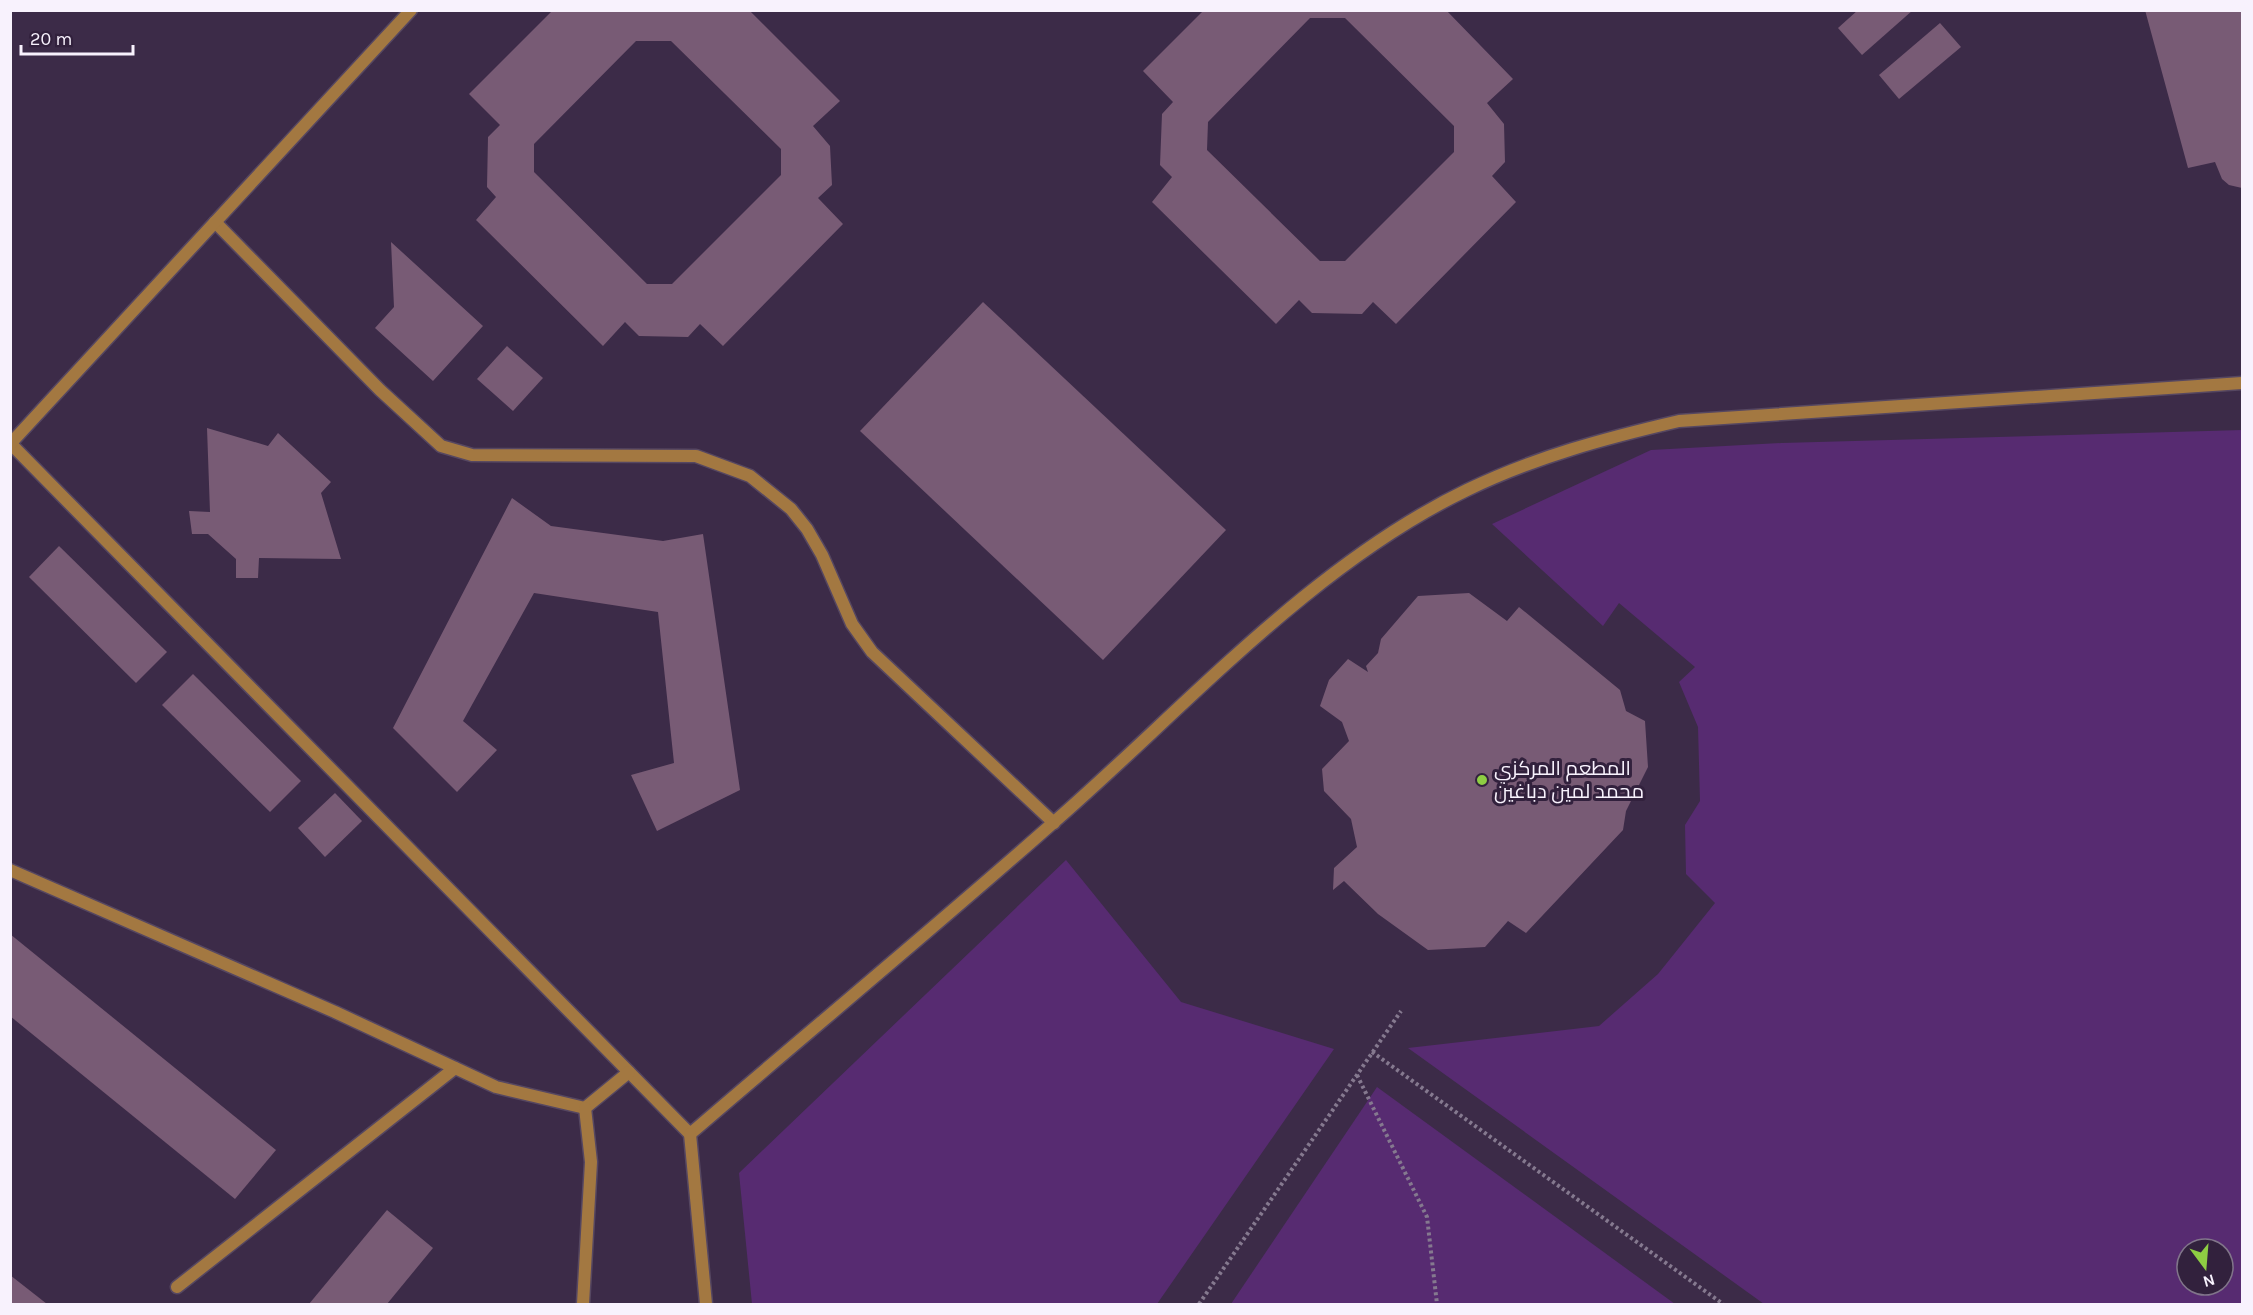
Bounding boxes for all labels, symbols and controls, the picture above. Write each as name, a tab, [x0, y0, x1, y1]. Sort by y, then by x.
scale bar	[21, 18, 134, 56]
text: 20 m	[30, 28, 72, 50]
place label: المطعم المركزي محمد لمين دباغين	[1494, 757, 1644, 804]
marker: المطعم المركزي محمد لمين دباغين	[1475, 773, 1489, 787]
north arrow	[2175, 1237, 2235, 1297]
text: N	[2201, 1270, 2217, 1292]

